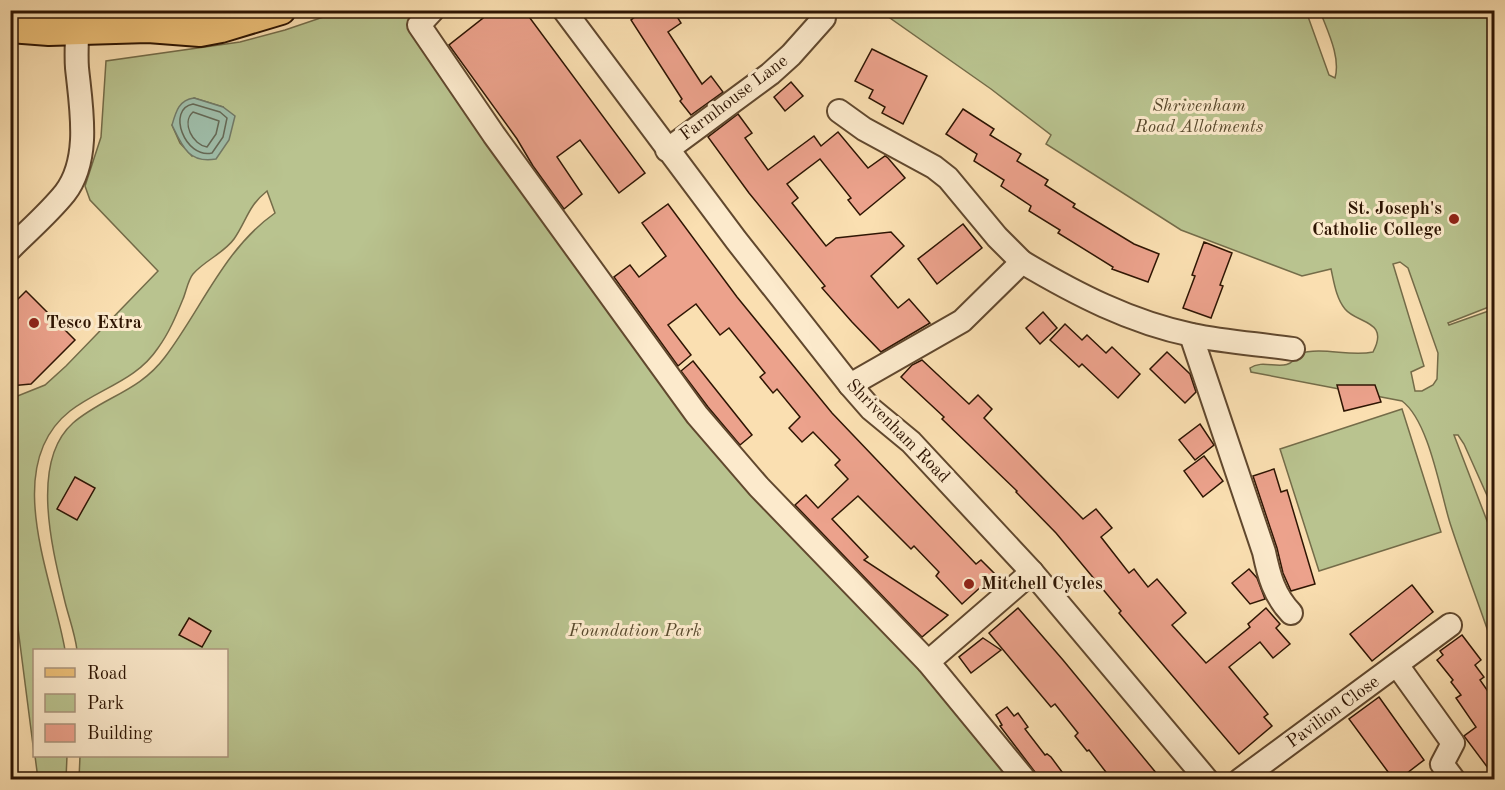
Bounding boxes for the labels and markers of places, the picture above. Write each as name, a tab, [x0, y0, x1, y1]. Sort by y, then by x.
place label: St. Joseph's Catholic College	[1312, 200, 1442, 239]
marker: St. Joseph's Catholic College	[1447, 212, 1461, 226]
place label: Tesco Extra	[46, 314, 142, 332]
marker: Tesco Extra	[27, 316, 41, 330]
place label: Mitchell Cycles	[981, 575, 1103, 593]
marker: Mitchell Cycles	[962, 577, 976, 591]

